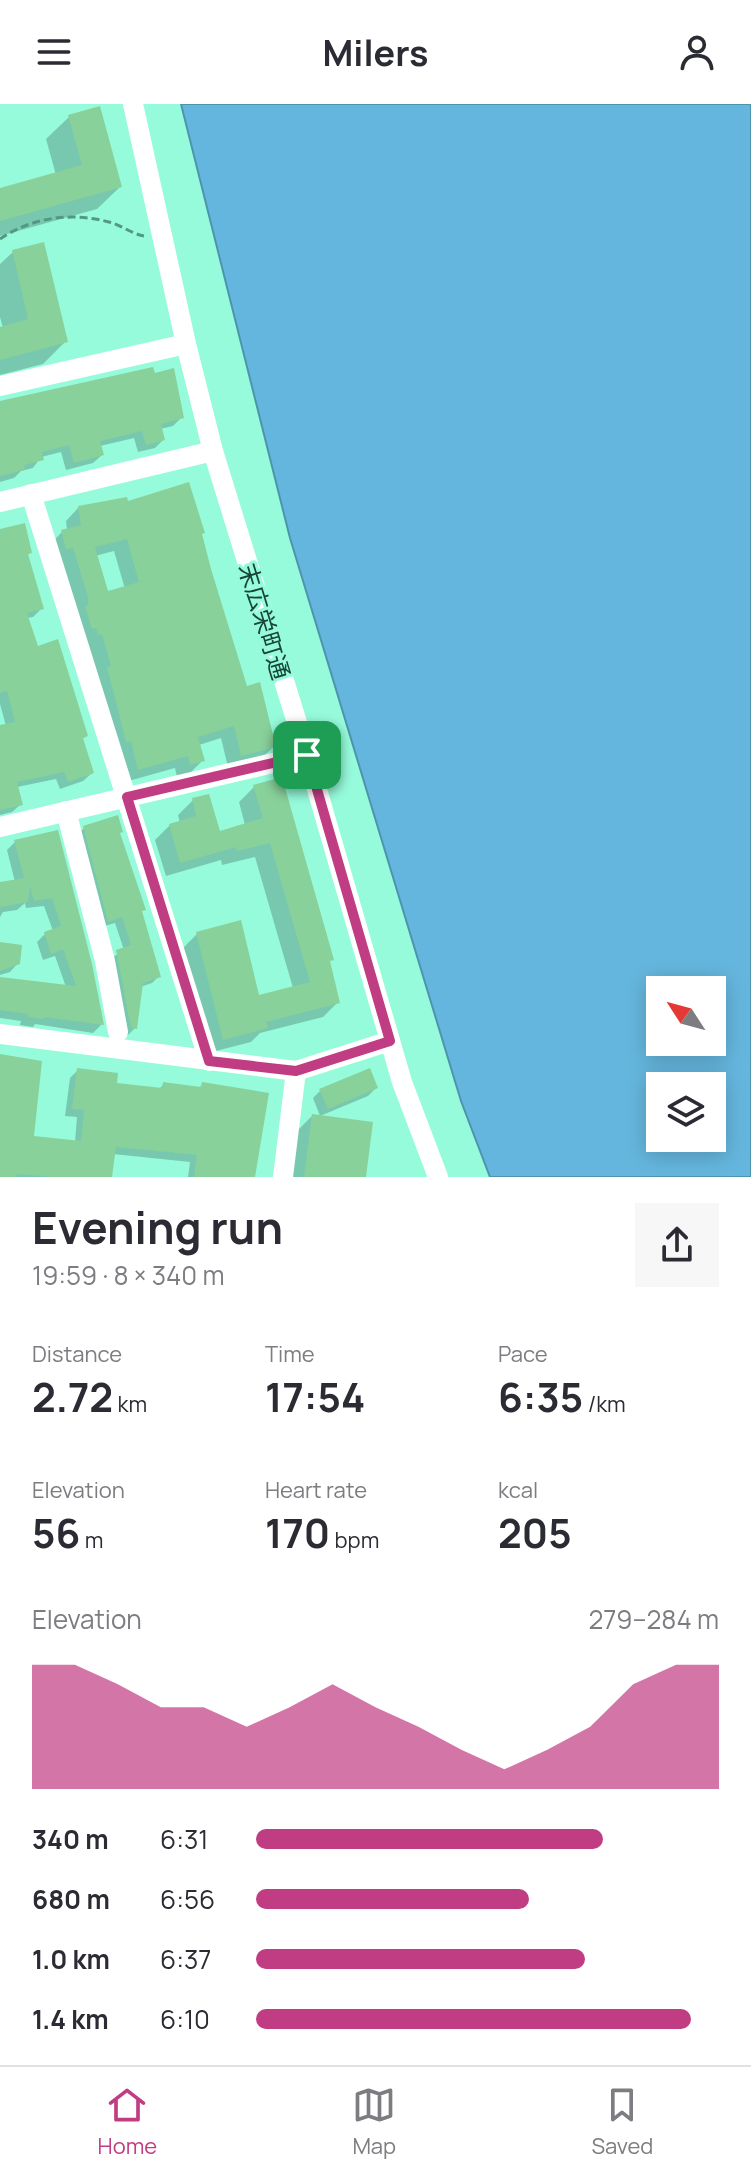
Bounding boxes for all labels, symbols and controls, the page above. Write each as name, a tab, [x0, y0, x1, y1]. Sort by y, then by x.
text: Milers	[323, 28, 428, 77]
icon: menu	[32, 30, 76, 74]
icon: person	[675, 30, 719, 74]
street label: 末広栄町通	[232, 559, 298, 683]
pin	[273, 721, 341, 789]
icon: arrive	[285, 733, 329, 777]
north arrow	[646, 976, 726, 1056]
map controls	[646, 976, 726, 1152]
button: layers	[646, 1072, 726, 1152]
text: Evening run	[32, 1197, 283, 1257]
button: share	[635, 1203, 719, 1287]
text: 19:59 · 8 × 340 m	[32, 1257, 224, 1293]
text: Distance	[32, 1339, 122, 1369]
text: Time	[265, 1339, 315, 1369]
text: Pace	[498, 1339, 548, 1369]
text: 2.72	[32, 1369, 113, 1424]
text: 17:54	[265, 1369, 365, 1424]
text: 6:35	[498, 1369, 583, 1424]
text: km	[113, 1389, 147, 1419]
text: /km	[583, 1389, 626, 1419]
text: Elevation	[32, 1475, 125, 1505]
text: Heart rate	[265, 1475, 367, 1505]
text: kcal	[498, 1475, 538, 1505]
text: 56	[32, 1505, 80, 1560]
text: 170	[265, 1505, 330, 1560]
text: 205	[498, 1505, 572, 1560]
text: m	[80, 1525, 103, 1555]
text: bpm	[330, 1525, 379, 1555]
text: Elevation	[32, 1601, 142, 1637]
text: 279–284 m	[588, 1601, 719, 1637]
text: 340 m	[32, 1821, 109, 1857]
text: 6:31	[160, 1821, 208, 1857]
text: 680 m	[32, 1881, 110, 1917]
text: 6:56	[160, 1881, 215, 1917]
text: 1.0 km	[32, 1941, 110, 1977]
text: 6:37	[160, 1941, 211, 1977]
text: 1.4 km	[32, 2001, 109, 2037]
text: 6:10	[160, 2001, 210, 2037]
tab: Home	[98, 2083, 157, 2161]
tab: Map	[352, 2083, 396, 2161]
tab: Saved	[591, 2083, 653, 2161]

